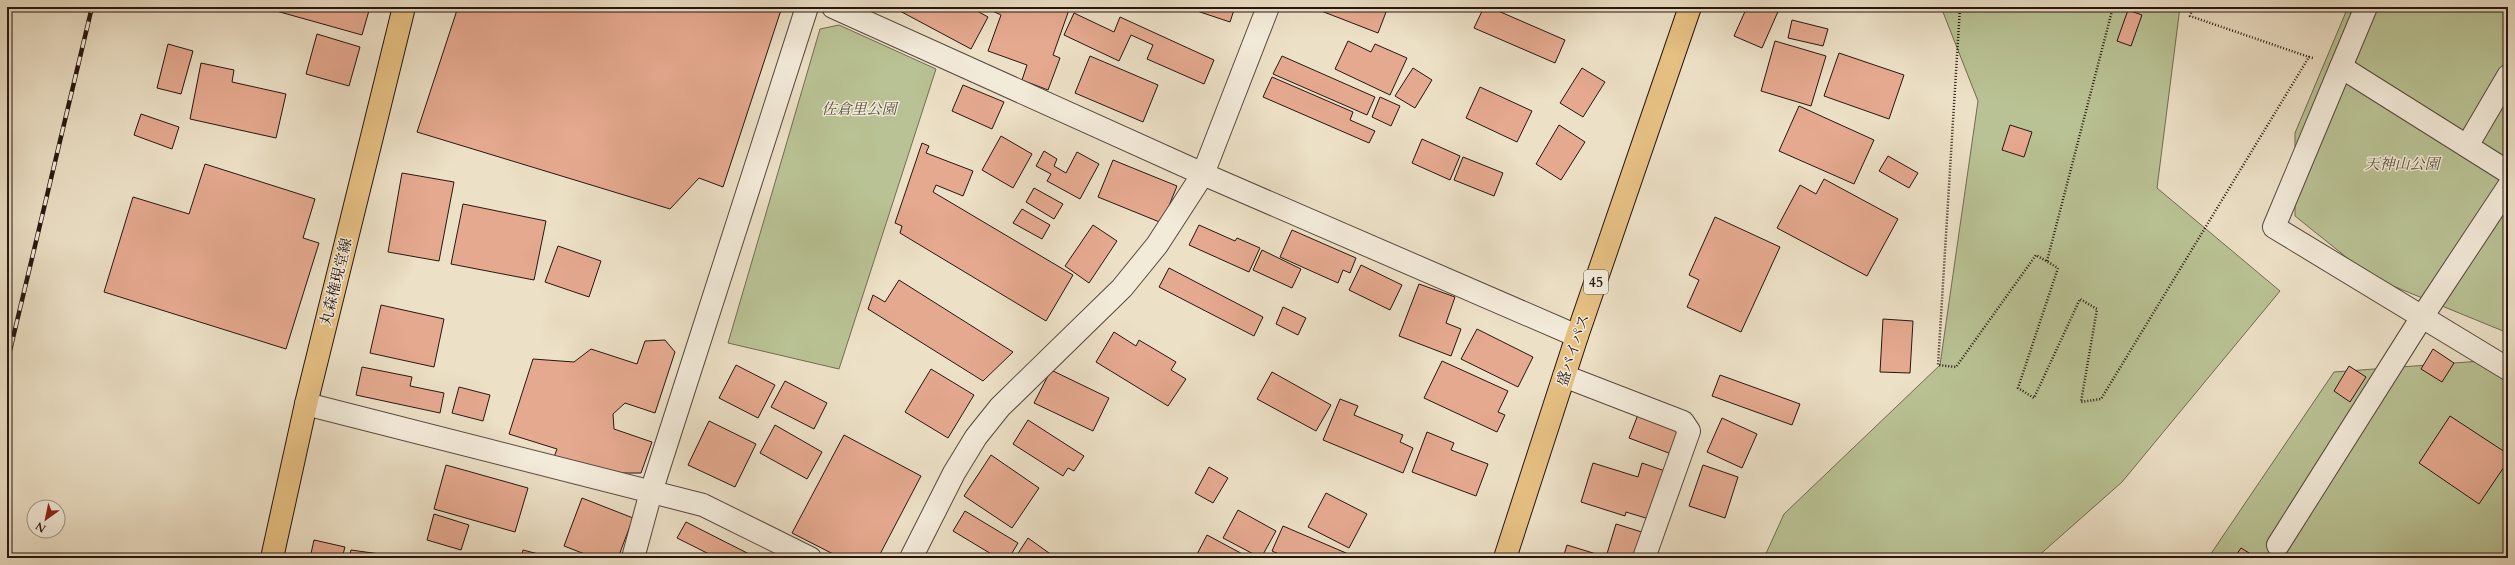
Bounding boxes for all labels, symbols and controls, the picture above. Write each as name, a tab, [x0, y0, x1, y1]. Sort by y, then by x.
park label: 佐倉里公園	[821, 99, 899, 119]
park label: 天神山公園	[2364, 154, 2442, 174]
street label: 丸森権現堂線	[315, 236, 357, 328]
road number: 45	[1584, 270, 1608, 294]
street label: 盛バイパス	[1552, 311, 1594, 389]
north arrow	[26, 499, 66, 539]
text: N	[32, 518, 49, 536]

